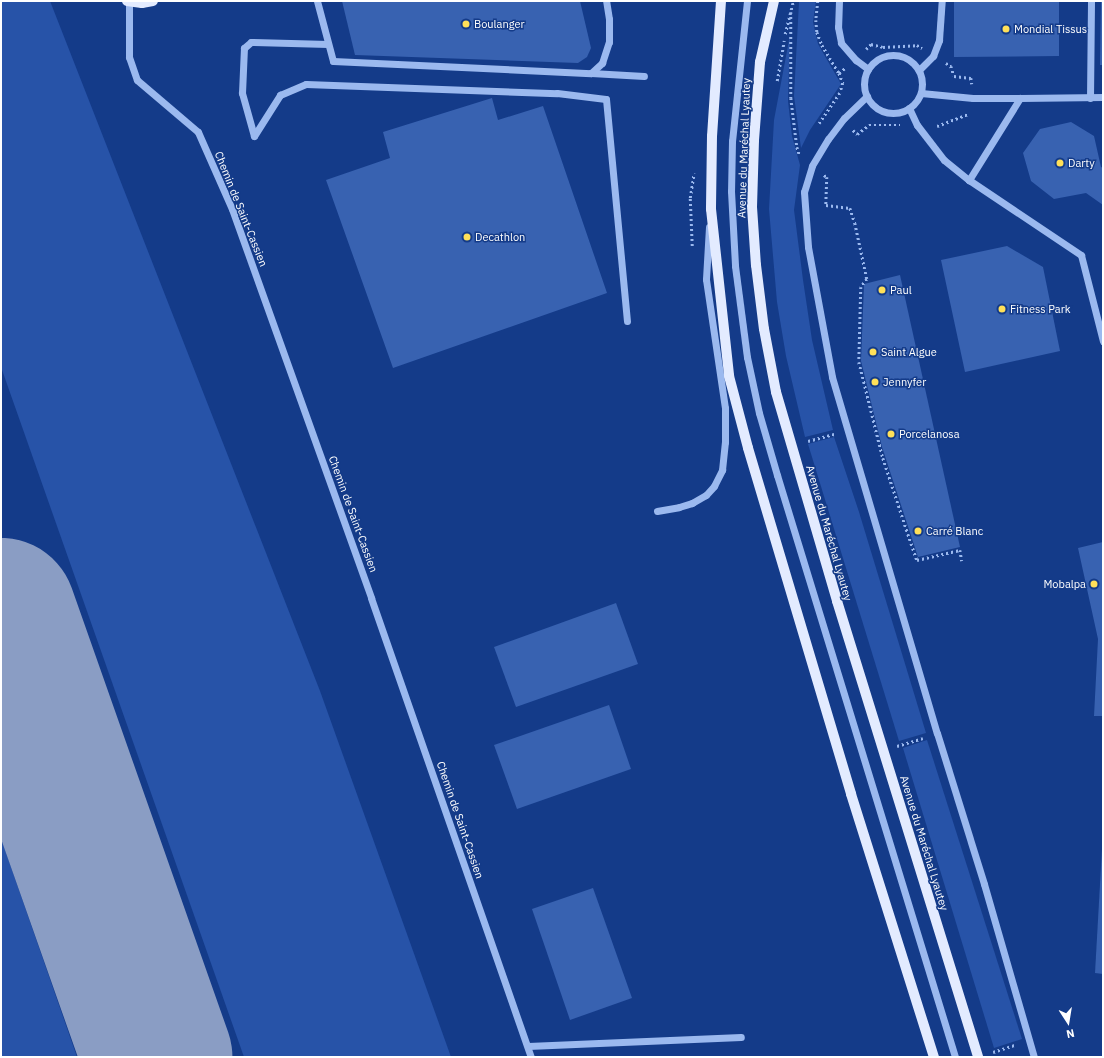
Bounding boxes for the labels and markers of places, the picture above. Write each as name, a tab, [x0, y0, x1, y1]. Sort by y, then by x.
place label: Boulanger	[474, 17, 525, 31]
marker: Boulanger	[461, 19, 471, 29]
place label: Mondial Tissus	[1014, 22, 1087, 36]
marker: Mondial Tissus	[1001, 24, 1011, 34]
place label: Darty	[1068, 156, 1095, 170]
marker: Darty	[1055, 158, 1065, 168]
place label: Decathlon	[475, 230, 525, 244]
marker: Decathlon	[462, 232, 472, 242]
place label: Paul	[890, 283, 912, 297]
marker: Paul	[877, 285, 887, 295]
place label: Fitness Park	[1010, 302, 1071, 316]
marker: Fitness Park	[997, 304, 1007, 314]
place label: Saint Algue	[881, 345, 937, 359]
marker: Saint Algue	[868, 347, 878, 357]
place label: Jennyfer	[883, 375, 926, 389]
marker: Jennyfer	[870, 377, 880, 387]
place label: Porcelanosa	[899, 427, 960, 441]
marker: Porcelanosa	[886, 429, 896, 439]
place label: Carré Blanc	[926, 524, 983, 538]
marker: Carré Blanc	[913, 526, 923, 536]
place label: Mobalpa	[1043, 577, 1086, 591]
marker: Mobalpa	[1089, 579, 1099, 589]

